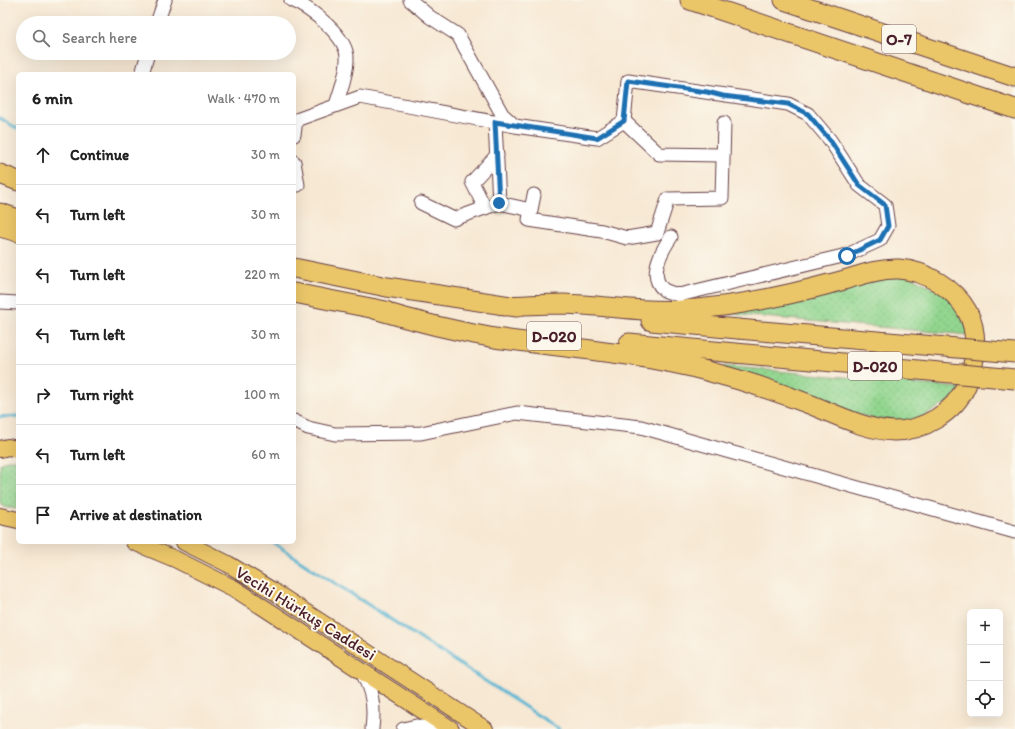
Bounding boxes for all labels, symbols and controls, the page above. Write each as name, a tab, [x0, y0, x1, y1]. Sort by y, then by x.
search box	[16, 16, 296, 60]
road number: O-7	[882, 25, 916, 53]
icon: search	[30, 27, 52, 49]
text: Search here	[62, 29, 137, 47]
text: 6 min	[32, 88, 73, 108]
text: Walk · 470 m	[207, 91, 280, 106]
icon: ahead	[32, 144, 54, 166]
text: Continue	[70, 146, 129, 164]
text: 30 m	[251, 147, 280, 162]
route end	[490, 194, 508, 212]
icon: left	[32, 204, 54, 226]
text: Turn left	[70, 206, 125, 224]
text: 30 m	[251, 207, 280, 222]
route start	[838, 247, 856, 265]
icon: left	[32, 264, 54, 286]
text: Turn left	[70, 266, 125, 284]
text: 220 m	[244, 267, 280, 282]
road number: D-020	[527, 322, 581, 350]
icon: left	[32, 324, 54, 346]
text: Turn left	[70, 326, 125, 344]
text: 30 m	[251, 327, 280, 342]
road number: D-020	[848, 352, 902, 380]
icon: right	[32, 384, 54, 406]
text: Turn right	[70, 386, 134, 404]
text: 100 m	[244, 387, 280, 402]
icon: left	[32, 444, 54, 466]
text: Turn left	[70, 446, 125, 464]
text: 60 m	[251, 447, 280, 462]
icon: arrive	[32, 504, 54, 526]
text: Arrive at destination	[70, 506, 202, 524]
street label: Vecihi Hürkuş Caddesi	[232, 562, 380, 664]
map controls	[967, 609, 1003, 717]
button: +	[967, 609, 1003, 645]
button: −	[967, 645, 1003, 681]
button: locate	[967, 681, 1003, 717]

